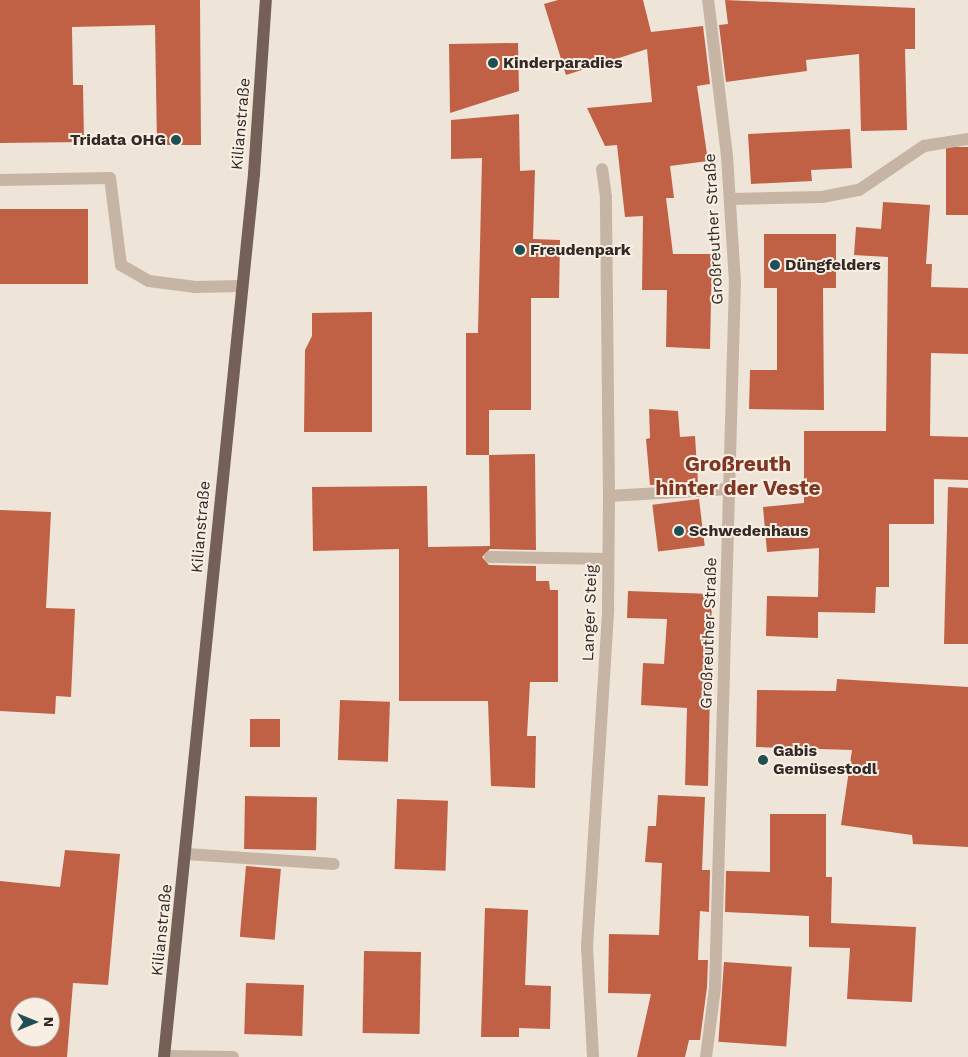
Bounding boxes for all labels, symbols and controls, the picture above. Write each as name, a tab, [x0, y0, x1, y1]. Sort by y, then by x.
place label: Kinderparadies	[503, 53, 623, 73]
marker: Kinderparadies	[487, 57, 499, 69]
street label: Kilianstraße	[227, 77, 255, 171]
place label: Tridata OHG	[70, 130, 166, 150]
marker: Tridata OHG	[170, 134, 182, 146]
street label: Großreuther Straße	[700, 153, 728, 305]
place label: Freudenpark	[530, 240, 631, 260]
marker: Freudenpark	[514, 244, 526, 256]
place label: Düngfelders	[785, 255, 881, 275]
marker: Düngfelders	[769, 259, 781, 271]
district label: Großreuth hinter der Veste	[655, 451, 821, 501]
street label: Kilianstraße	[187, 480, 215, 574]
place label: Schwedenhaus	[689, 521, 809, 541]
marker: Schwedenhaus	[673, 525, 685, 537]
street label: Großreuther Straße	[697, 557, 721, 709]
street label: Langer Steig	[579, 564, 601, 662]
place label: Gabis Gemüsestodl	[773, 741, 877, 779]
marker: Gabis Gemüsestodl	[757, 754, 769, 766]
street label: Kilianstraße	[148, 883, 176, 977]
north arrow	[10, 997, 60, 1047]
text: N	[41, 1017, 57, 1027]

